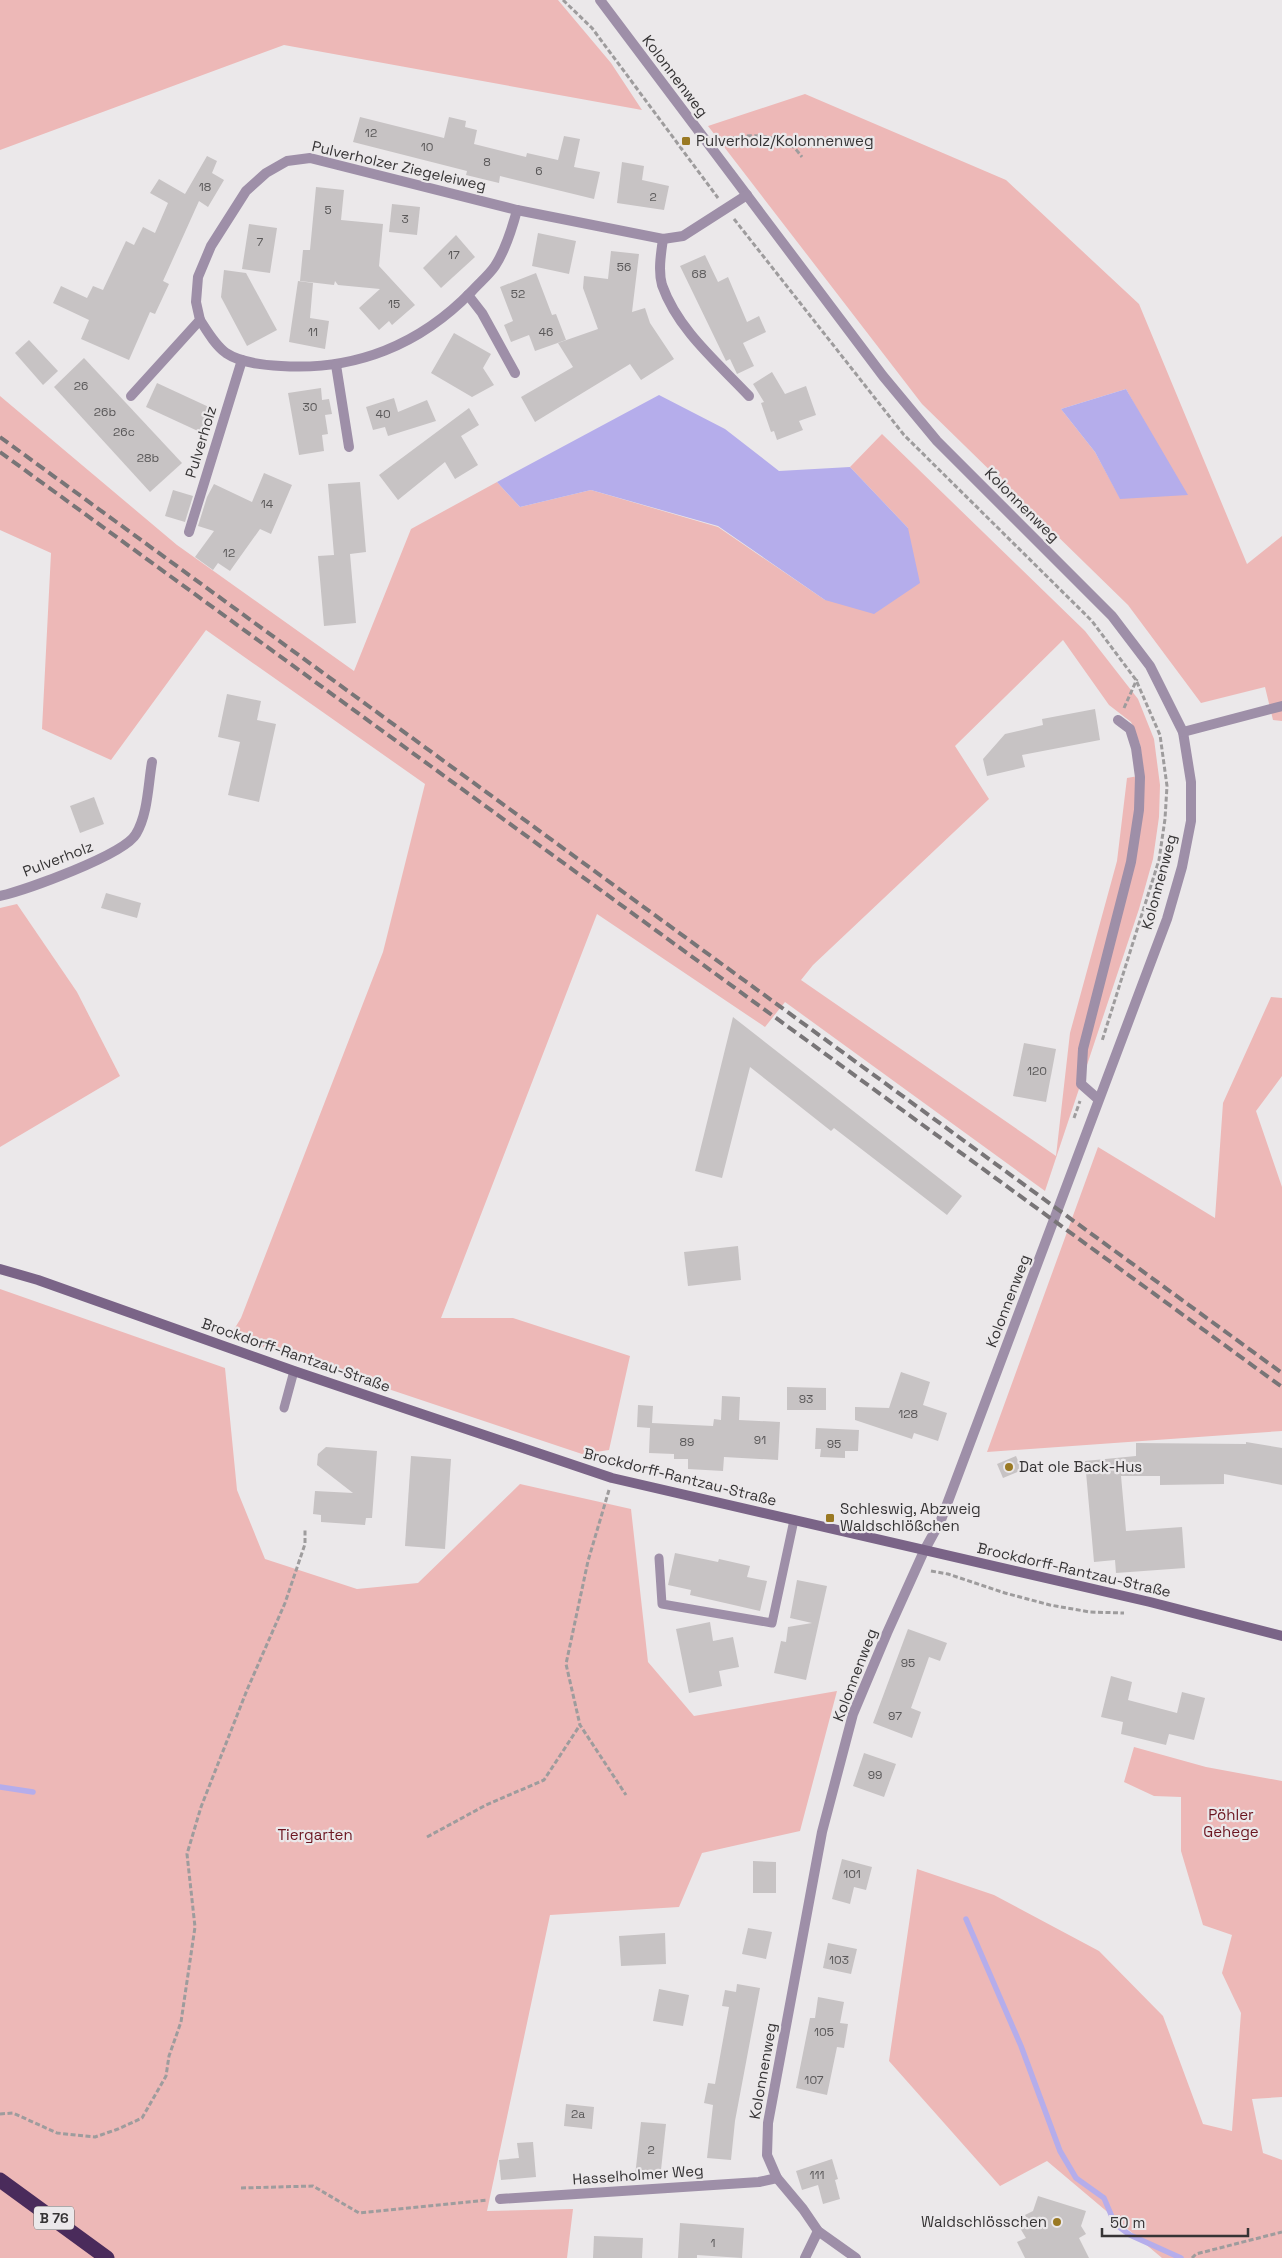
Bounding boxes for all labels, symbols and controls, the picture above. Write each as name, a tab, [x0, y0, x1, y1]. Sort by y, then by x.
street label: Kolonnenweg	[638, 31, 712, 120]
house number: 12	[365, 125, 377, 141]
place label: Pulverholz/Kolonnenweg	[696, 131, 874, 150]
marker: Pulverholz/Kolonnenweg	[680, 135, 692, 147]
street label: Pulverholzer Ziegeleiweg	[310, 136, 488, 195]
house number: 10	[421, 139, 433, 155]
house number: 8	[483, 154, 491, 170]
house number: 6	[535, 163, 543, 179]
house number: 18	[199, 179, 211, 195]
house number: 2	[649, 189, 657, 205]
house number: 5	[324, 202, 332, 218]
house number: 3	[401, 211, 409, 227]
house number: 7	[257, 234, 264, 250]
house number: 17	[448, 247, 460, 263]
house number: 56	[617, 259, 631, 275]
house number: 68	[692, 266, 706, 282]
house number: 52	[511, 286, 525, 302]
house number: 15	[388, 296, 400, 312]
house number: 11	[308, 324, 318, 340]
house number: 46	[539, 324, 553, 340]
house number: 26	[74, 378, 88, 394]
house number: 30	[303, 399, 317, 415]
house number: 26b	[94, 404, 116, 420]
street label: Pulverholz	[181, 404, 220, 480]
house number: 40	[375, 406, 391, 422]
house number: 26c	[113, 424, 135, 440]
house number: 28b	[137, 450, 159, 466]
street label: Kolonnenweg	[981, 463, 1064, 546]
house number: 14	[261, 496, 274, 512]
house number: 12	[223, 545, 235, 561]
street label: Kolonnenweg	[1137, 832, 1180, 932]
street label: Pulverholz	[20, 836, 96, 881]
house number: 120	[1027, 1063, 1047, 1079]
street label: Kolonnenweg	[981, 1252, 1034, 1350]
street label: Brockdorff-Rantzau-Straße	[199, 1313, 393, 1396]
house number: 93	[799, 1391, 813, 1407]
house number: 128	[898, 1406, 918, 1422]
house number: 91	[754, 1432, 766, 1448]
house number: 89	[680, 1434, 694, 1450]
house number: 95	[827, 1436, 841, 1452]
street label: Brockdorff-Rantzau-Straße	[582, 1443, 779, 1510]
place label: Dat ole Back-Hus	[1019, 1457, 1142, 1476]
marker: Dat ole Back-Hus	[1003, 1461, 1015, 1473]
place label: Schleswig, Abzweig Waldschlößchen	[840, 1499, 981, 1535]
marker: Schleswig, Abzweig Waldschlößchen	[824, 1512, 836, 1524]
street label: Brockdorff-Rantzau-Straße	[975, 1538, 1173, 1601]
street label: Kolonnenweg	[828, 1626, 881, 1724]
house number: 95	[901, 1655, 915, 1671]
house number: 97	[888, 1708, 902, 1724]
house number: 99	[868, 1767, 882, 1783]
park label: Pöhler Gehege	[1203, 1805, 1259, 1841]
park label: Tiergarten	[277, 1825, 353, 1844]
house number: 101	[843, 1866, 861, 1882]
house number: 103	[829, 1952, 849, 1968]
street label: Kolonnenweg	[745, 2021, 780, 2121]
house number: 105	[814, 2024, 834, 2040]
house number: 107	[804, 2072, 824, 2088]
house number: 2a	[571, 2106, 585, 2122]
house number: 2	[647, 2142, 655, 2158]
street label: Hasselholmer Weg	[572, 2160, 704, 2189]
house number: 111	[809, 2167, 825, 2183]
road number: B 76	[34, 2206, 74, 2230]
scale bar	[1102, 2206, 1248, 2238]
place label: Waldschlösschen	[921, 2212, 1047, 2231]
text: 50 m	[1110, 2213, 1145, 2232]
marker: Waldschlösschen	[1051, 2216, 1063, 2228]
house number: 1	[710, 2235, 716, 2251]

